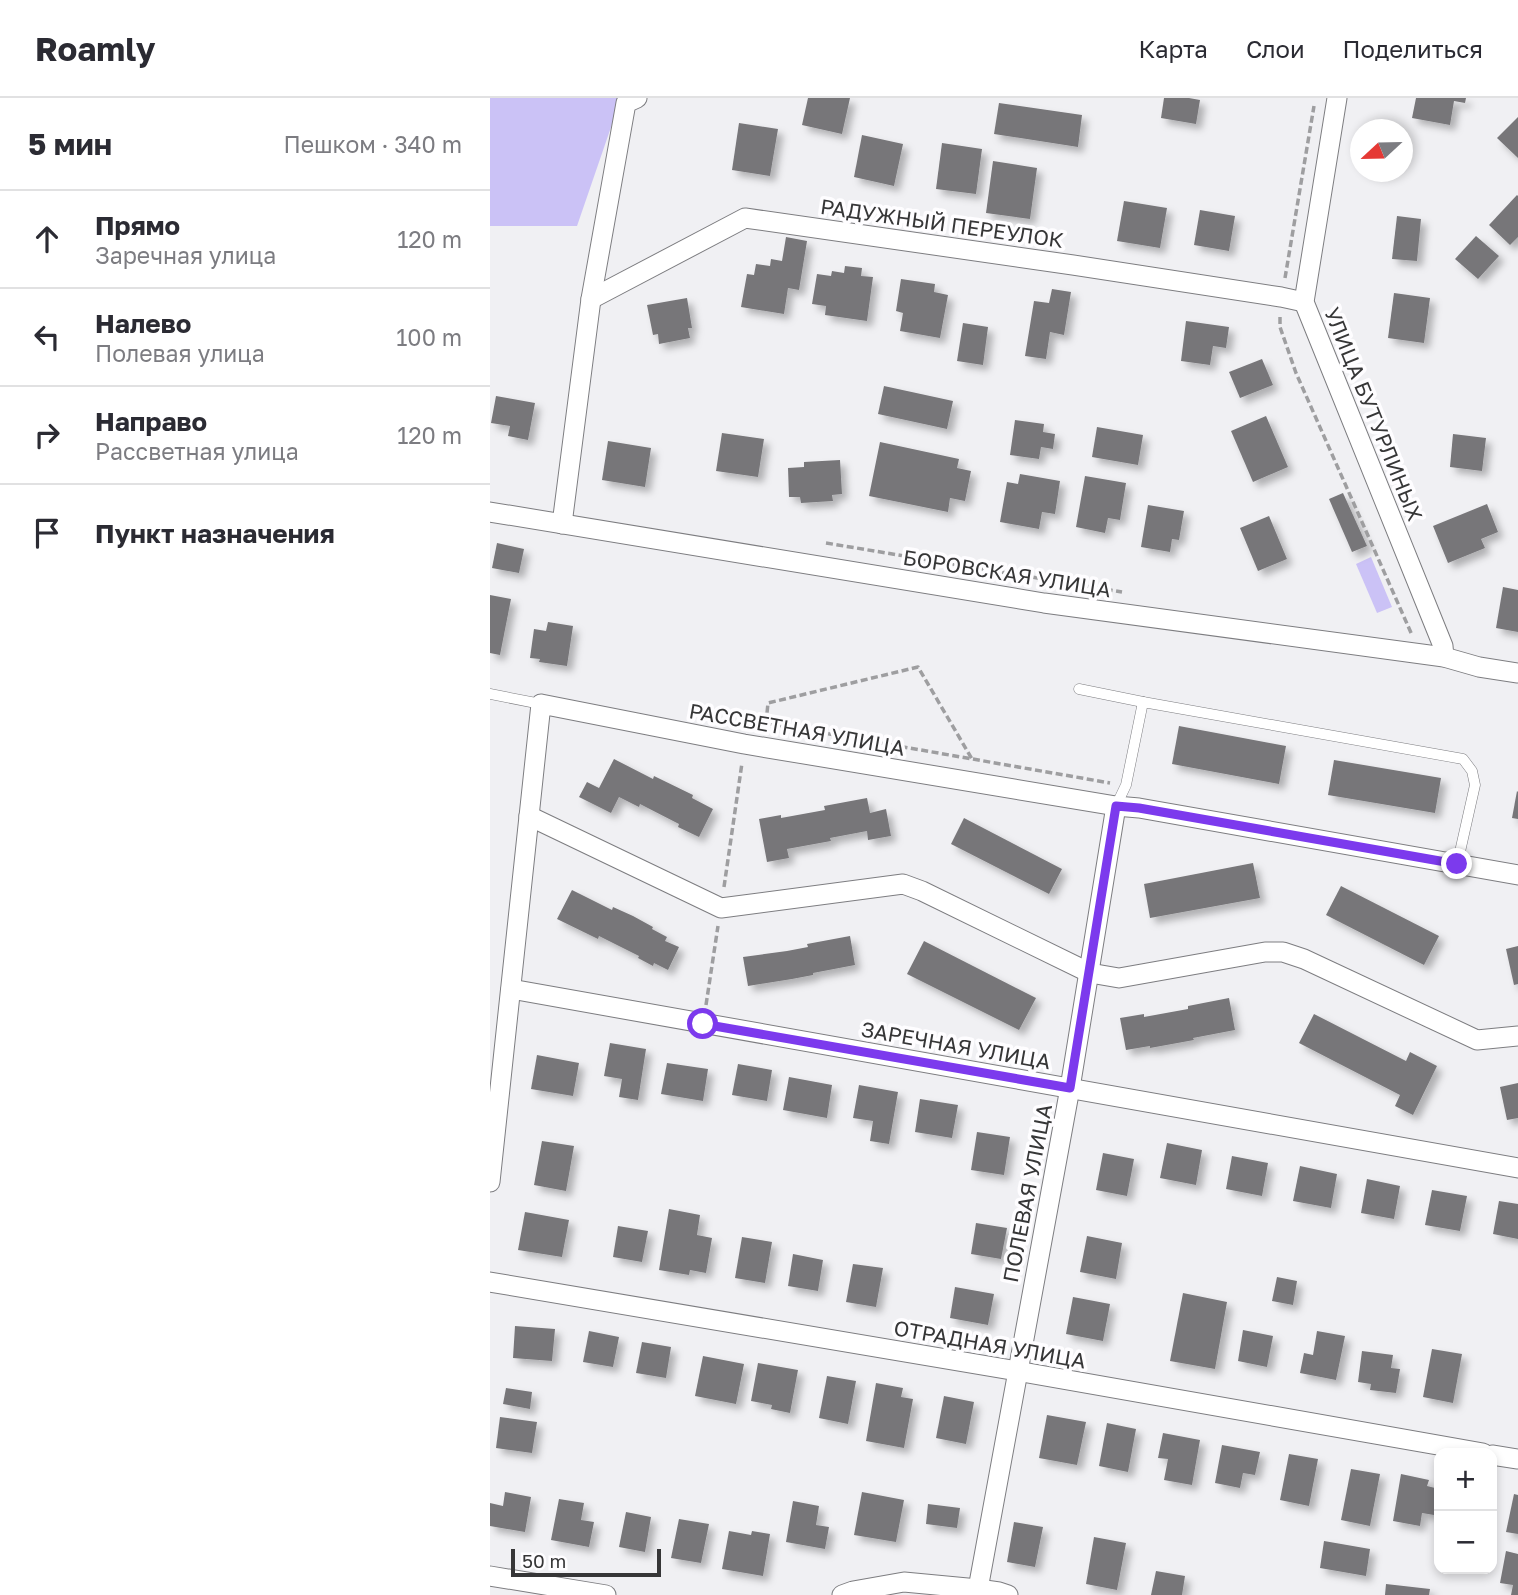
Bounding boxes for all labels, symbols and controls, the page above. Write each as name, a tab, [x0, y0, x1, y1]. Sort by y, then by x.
text: Roamly	[35, 29, 155, 68]
text: Карта	[1138, 34, 1208, 63]
text: Слои	[1246, 34, 1305, 63]
text: Поделиться	[1343, 34, 1483, 63]
north arrow	[1350, 119, 1413, 182]
text: 5 мин	[28, 126, 112, 162]
text: Пешком · 340 m	[283, 130, 462, 158]
street label: РАДУЖНЫЙ ПЕРЕУЛОК	[819, 193, 1066, 253]
text: Прямо	[95, 210, 180, 241]
icon: ahead	[28, 220, 66, 258]
text: 120 m	[397, 225, 462, 253]
text: Заречная улица	[95, 241, 276, 269]
street label: УЛИЦА БУТУРЛИНЫХ	[1319, 303, 1429, 525]
text: Налево	[95, 308, 191, 339]
icon: left	[28, 318, 66, 356]
text: 100 m	[396, 323, 462, 351]
text: Полевая улица	[95, 339, 265, 367]
text: Направо	[95, 406, 207, 437]
icon: right	[28, 416, 66, 454]
text: 120 m	[397, 421, 462, 449]
text: Рассветная улица	[95, 437, 299, 465]
icon: arrive	[28, 514, 66, 552]
text: Пункт назначения	[95, 518, 335, 549]
street label: БОРОВСКАЯ УЛИЦА	[901, 544, 1113, 602]
street label: РАССВЕТНАЯ УЛИЦА	[687, 697, 907, 761]
route end	[1441, 848, 1472, 879]
route start	[687, 1008, 718, 1039]
street label: ЗАРЕЧНАЯ УЛИЦА	[859, 1016, 1053, 1074]
street label: ПОЛЕВАЯ УЛИЦА	[997, 1102, 1057, 1284]
street label: ОТРАДНАЯ УЛИЦА	[892, 1314, 1088, 1374]
map controls	[1434, 1448, 1497, 1574]
button: +	[1434, 1448, 1497, 1511]
button: −	[1434, 1511, 1497, 1574]
scale bar	[511, 1546, 662, 1578]
text: 50 m	[522, 1549, 566, 1572]

